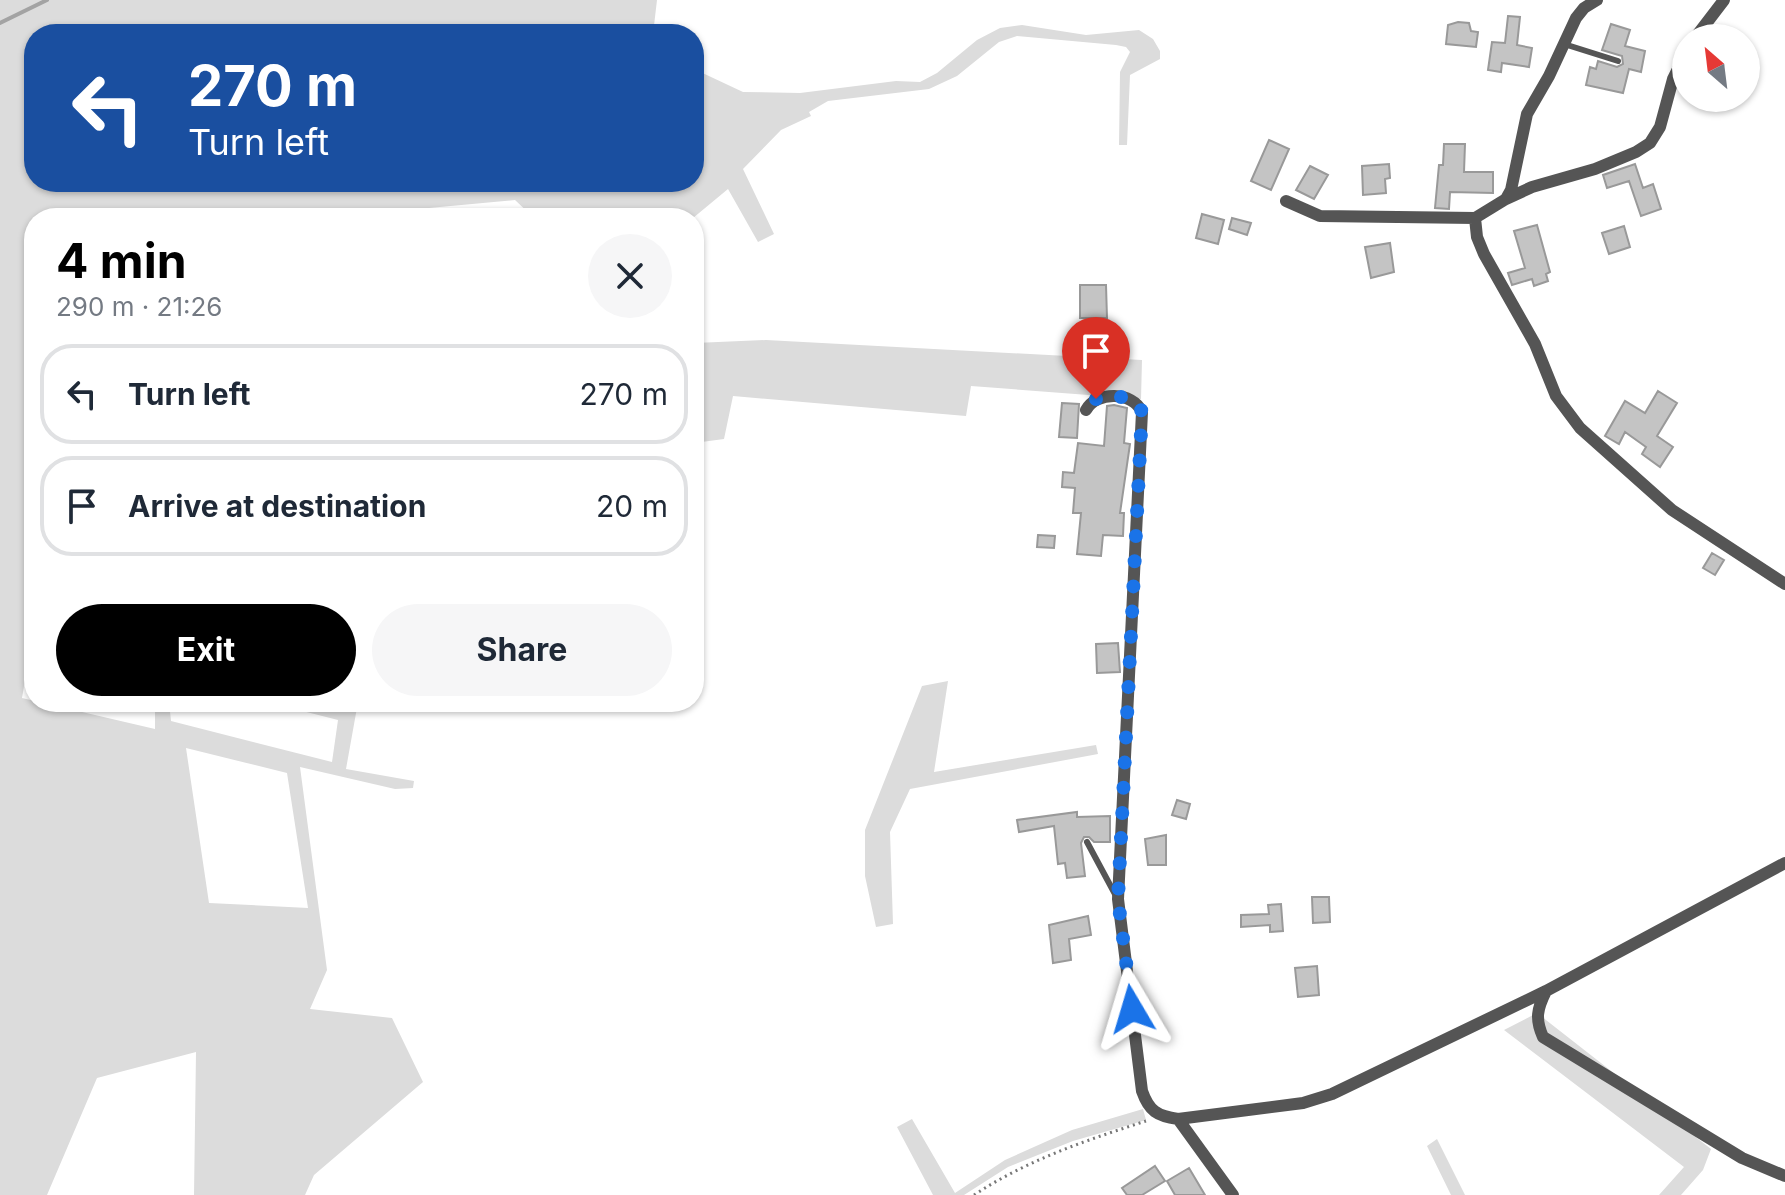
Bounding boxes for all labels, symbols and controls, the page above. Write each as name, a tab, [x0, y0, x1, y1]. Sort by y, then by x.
north arrow	[1672, 24, 1760, 112]
map controls	[1672, 24, 1760, 112]
text: 270 m	[188, 52, 357, 120]
icon: left	[56, 56, 160, 160]
text: Turn left	[188, 120, 329, 164]
text: 4 min	[56, 231, 187, 290]
button: close	[588, 234, 672, 318]
text: 290 m · 21:26	[56, 291, 223, 322]
pin	[1062, 317, 1130, 399]
icon: arrive	[1074, 329, 1118, 373]
icon: left	[60, 372, 104, 416]
text: Turn left	[128, 376, 250, 412]
text: 270 m	[580, 376, 668, 412]
icon: arrive	[60, 484, 104, 528]
text: Arrive at destination	[128, 488, 426, 524]
text: 20 m	[596, 488, 668, 524]
button: Exit	[56, 604, 356, 696]
button: Share	[372, 604, 672, 696]
position arrow	[1090, 967, 1174, 1051]

